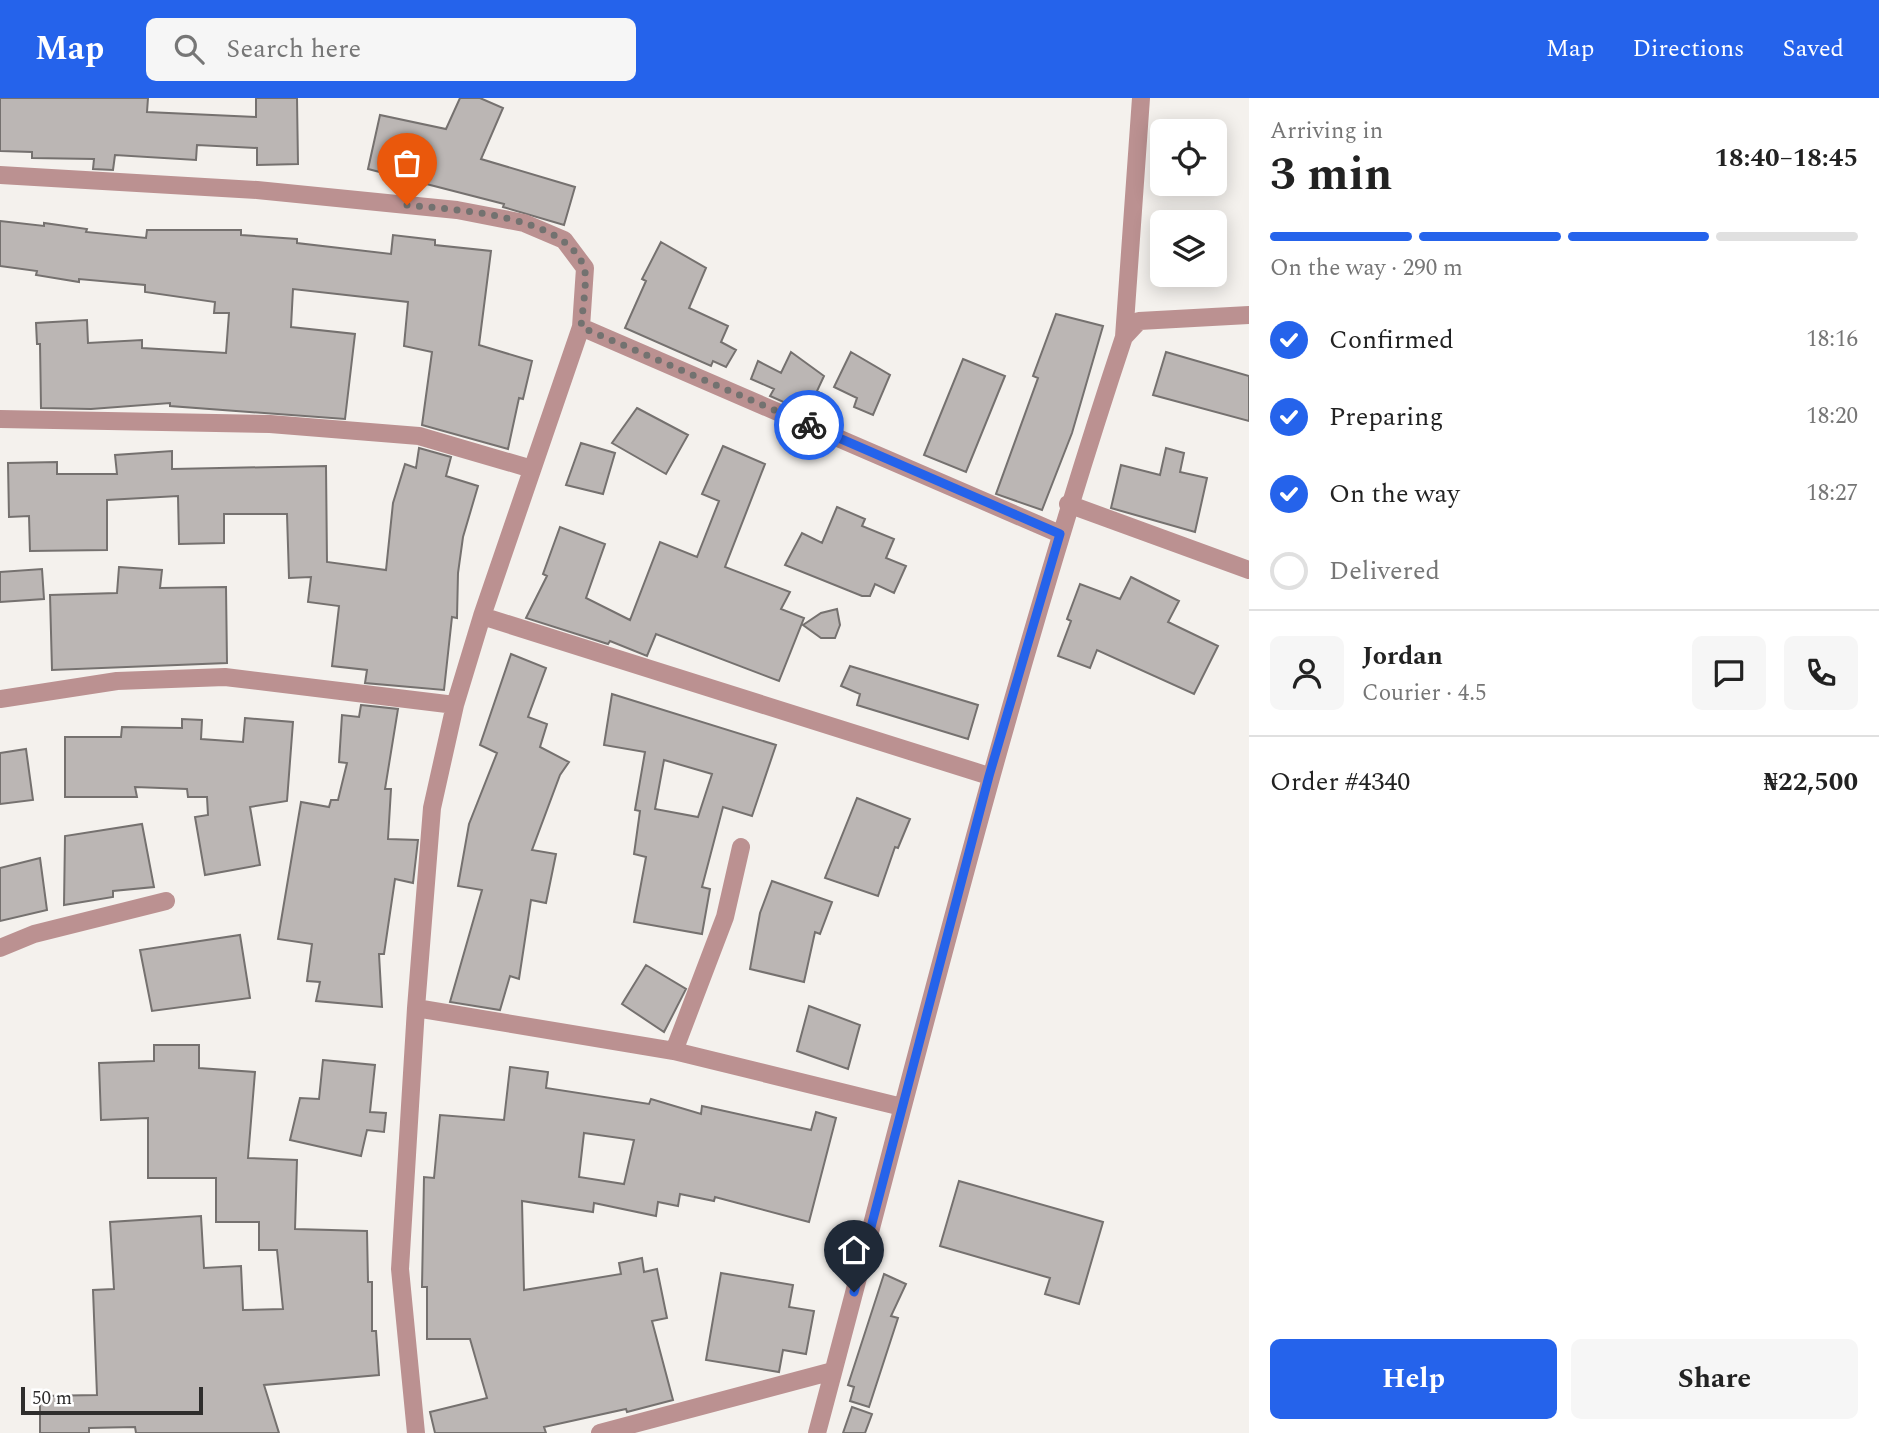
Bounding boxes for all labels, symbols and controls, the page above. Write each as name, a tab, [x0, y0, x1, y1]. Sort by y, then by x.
search box	[146, 18, 636, 81]
text: Map	[35, 24, 104, 74]
text: Search here	[226, 29, 361, 69]
icon: search	[170, 30, 208, 68]
text: Map	[1546, 31, 1594, 67]
text: Directions	[1632, 31, 1744, 67]
text: Saved	[1782, 31, 1844, 67]
text: Arriving in	[1270, 114, 1383, 149]
map controls	[1150, 119, 1227, 287]
button: locate	[1150, 119, 1227, 196]
pin	[377, 133, 437, 205]
text: 18:40–18:45	[1714, 138, 1858, 178]
text: 3 min	[1270, 140, 1392, 210]
icon: bag	[388, 144, 426, 182]
button: layers	[1150, 210, 1227, 287]
text: On the way · 290 m	[1270, 251, 1463, 286]
text: Confirmed	[1329, 320, 1454, 360]
icon: check	[1270, 321, 1308, 359]
text: 18:16	[1806, 322, 1858, 357]
courier	[774, 390, 844, 460]
text: Preparing	[1329, 397, 1443, 437]
icon: check	[1270, 398, 1308, 436]
text: 18:20	[1806, 399, 1858, 434]
icon: bike	[790, 406, 828, 444]
text: On the way	[1329, 474, 1460, 514]
icon: check	[1270, 475, 1308, 513]
text: 18:27	[1806, 476, 1858, 511]
text: Delivered	[1329, 551, 1440, 591]
button: person	[1270, 636, 1344, 710]
text: Jordan	[1362, 636, 1443, 676]
button: chat	[1692, 636, 1766, 710]
button: phone	[1784, 636, 1858, 710]
text: Courier · 4.5	[1362, 676, 1487, 711]
text: Order #4340	[1270, 762, 1410, 802]
text: ₦22,500	[1764, 762, 1858, 802]
pin	[824, 1220, 884, 1292]
icon: home	[835, 1231, 873, 1269]
button: Help	[1270, 1339, 1557, 1419]
button: Share	[1571, 1339, 1858, 1419]
scale bar	[21, 1384, 203, 1416]
text: 50 m	[32, 1384, 72, 1413]

